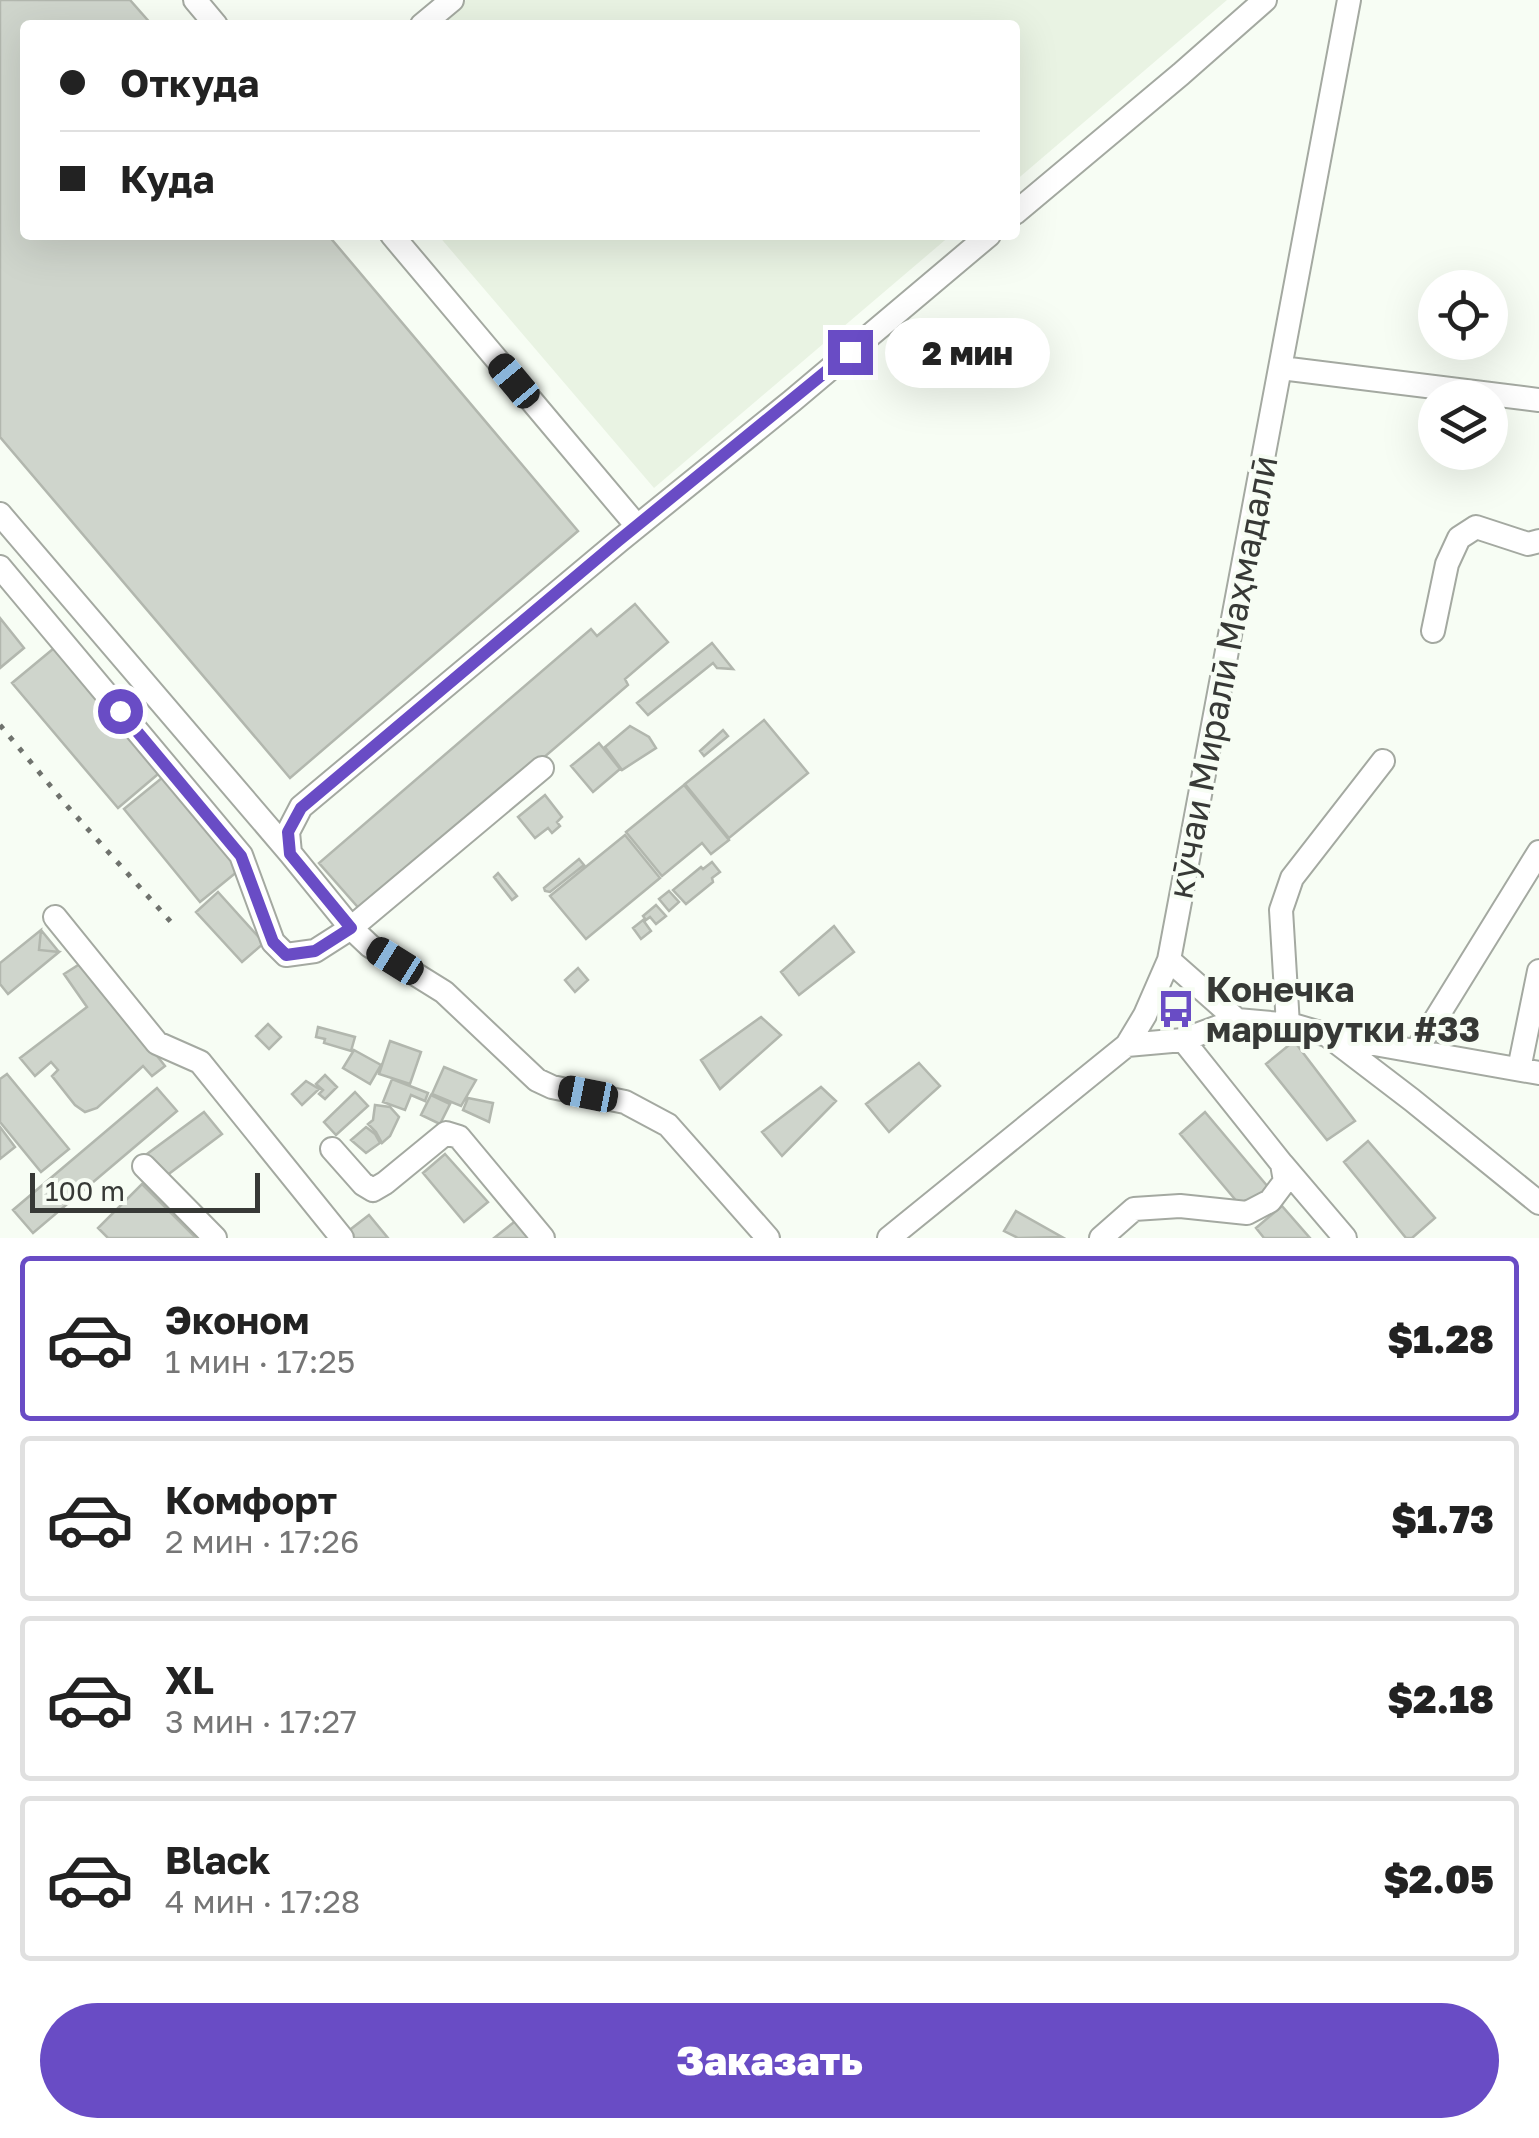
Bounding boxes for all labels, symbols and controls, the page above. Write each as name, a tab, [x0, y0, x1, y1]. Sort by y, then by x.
text: Откуда	[120, 60, 259, 105]
text: Куда	[120, 156, 214, 201]
map controls	[1418, 270, 1508, 470]
button: locate	[1418, 270, 1508, 360]
callout: 2 мин	[885, 317, 1050, 387]
route end	[828, 330, 873, 375]
text: 2 мин	[922, 334, 1013, 372]
car	[483, 348, 545, 414]
button: layers	[1418, 380, 1508, 470]
street label: кӯчаи Миралӣ Маҳмадалӣ	[1158, 452, 1286, 902]
route start	[98, 689, 143, 734]
car	[362, 932, 428, 990]
place label: Конечка маршрутки #33	[1206, 968, 1480, 1050]
bus stop icon: Конечка маршрутки #33	[1155, 988, 1197, 1030]
car	[556, 1074, 620, 1114]
scale bar	[30, 1168, 260, 1212]
text: 100 m	[45, 1174, 125, 1207]
icon: car	[45, 1294, 135, 1384]
text: Эконом	[165, 1297, 309, 1342]
text: $1.28	[1387, 1316, 1494, 1361]
text: 1 мин · 17:25	[165, 1342, 355, 1380]
icon: car	[45, 1474, 135, 1564]
text: Комфорт	[165, 1477, 337, 1522]
text: $1.73	[1391, 1496, 1494, 1541]
text: 2 мин · 17:26	[165, 1522, 359, 1560]
icon: car	[45, 1654, 135, 1744]
text: XL	[165, 1657, 214, 1702]
text: $2.18	[1387, 1676, 1494, 1721]
text: 3 мин · 17:27	[165, 1702, 357, 1740]
icon: car	[45, 1834, 135, 1924]
text: Black	[165, 1837, 270, 1882]
text: $2.05	[1383, 1856, 1494, 1901]
text: 4 мин · 17:28	[165, 1882, 360, 1920]
button: Заказать	[40, 2003, 1499, 2118]

